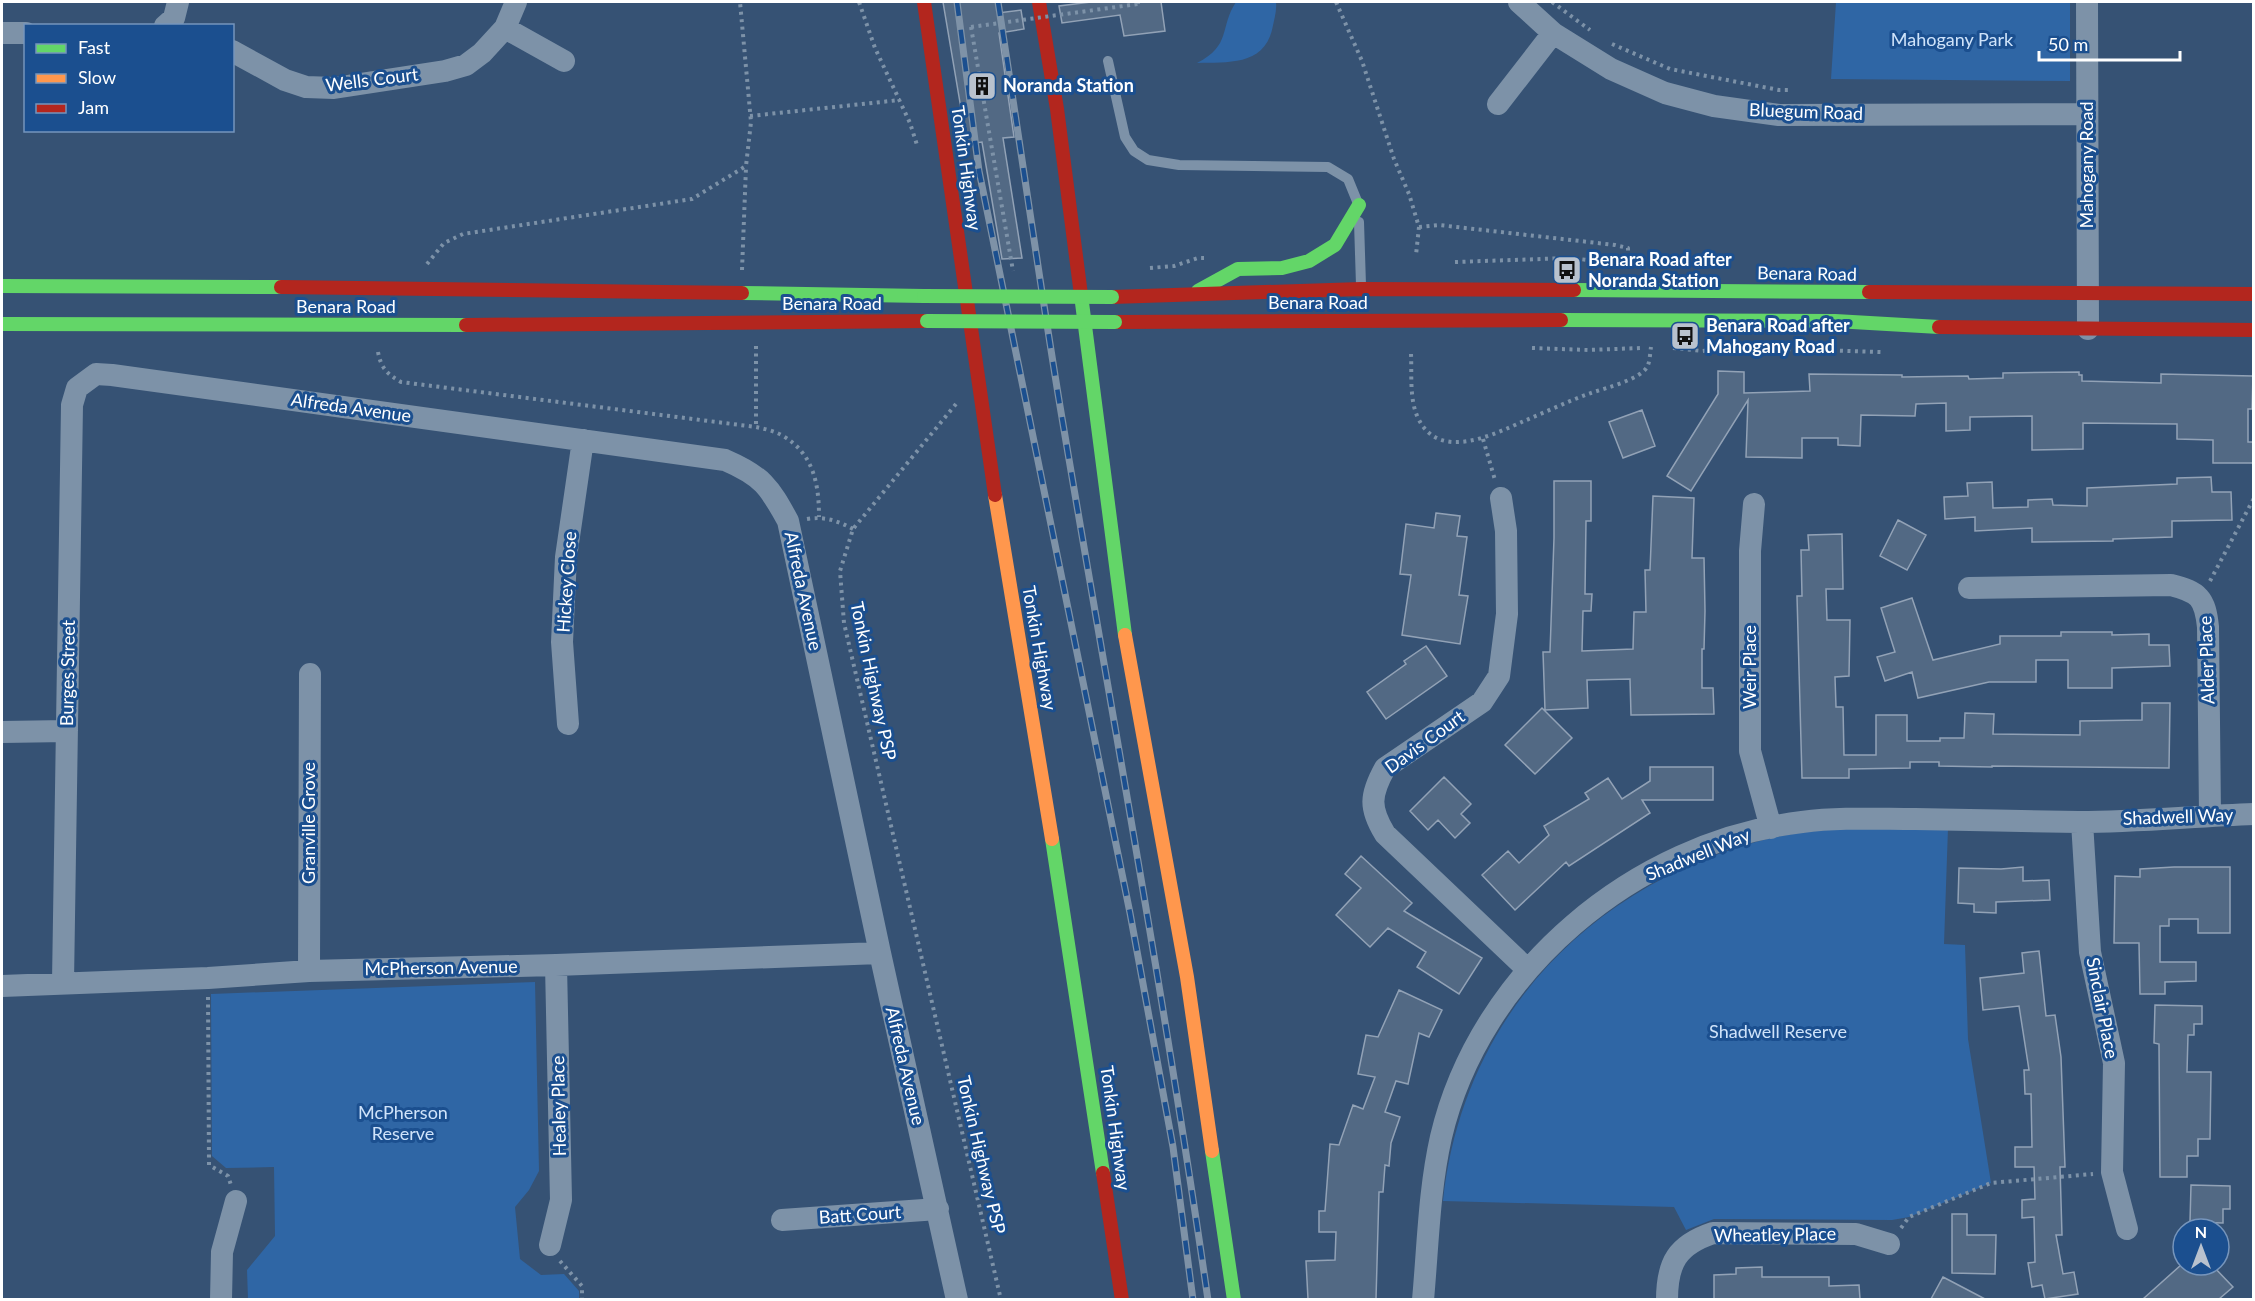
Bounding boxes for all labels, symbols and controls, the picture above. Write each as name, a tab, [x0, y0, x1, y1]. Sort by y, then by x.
legend	[24, 24, 234, 132]
scale bar	[2039, 24, 2180, 62]
park label: Mahogany Park	[1891, 28, 2014, 50]
text: 50 m	[2048, 33, 2088, 55]
text: Fast	[78, 36, 111, 58]
street label: Wells Court	[324, 62, 420, 96]
text: Slow	[78, 66, 116, 88]
building icon: Noranda Station	[966, 70, 998, 102]
place label: Noranda Station	[1003, 74, 1134, 96]
text: Jam	[78, 96, 109, 118]
street label: Bluegum Road	[1749, 98, 1863, 124]
street label: Mahogany Road	[2075, 101, 2097, 229]
street label: Tonkin Highway	[947, 104, 987, 233]
place label: Benara Road after Noranda Station	[1588, 248, 1732, 291]
bus stop icon: Benara Road after Noranda Station	[1551, 254, 1583, 286]
street label: Benara Road	[1757, 261, 1857, 285]
street label: Benara Road	[1268, 291, 1368, 313]
street label: Benara Road	[782, 292, 882, 314]
street label: Benara Road	[296, 295, 396, 317]
place label: Benara Road after Mahogany Road	[1706, 314, 1850, 357]
bus stop icon: Benara Road after Mahogany Road	[1669, 320, 1701, 352]
street label: Alfreda Avenue	[290, 388, 413, 426]
street label: Alfreda Avenue	[781, 529, 827, 652]
street label: Hickey Close	[551, 530, 581, 633]
street label: Tonkin Highway	[1018, 584, 1062, 713]
street label: Tonkin Highway PSP	[846, 599, 902, 762]
street label: Alder Place	[2193, 615, 2219, 705]
street label: Burges Street	[55, 619, 79, 726]
street label: Weir Place	[1738, 625, 1760, 709]
street label: Davis Court	[1380, 705, 1469, 778]
street label: Granville Grove	[297, 762, 319, 884]
street label: Shadwell Way	[2122, 803, 2234, 829]
street label: Shadwell Way	[1642, 823, 1754, 885]
street label: McPherson Avenue	[364, 955, 518, 979]
street label: Sinclair Place	[2082, 955, 2124, 1060]
street label: Alfreda Avenue	[882, 1004, 930, 1127]
park label: Shadwell Reserve	[1709, 1020, 1847, 1042]
street label: Healey Place	[546, 1055, 570, 1157]
street label: Tonkin Highway	[1096, 1064, 1136, 1193]
street label: Tonkin Highway PSP	[953, 1074, 1011, 1236]
park label: McPherson Reserve	[358, 1101, 448, 1144]
street label: Batt Court	[818, 1200, 902, 1228]
north arrow	[2171, 1217, 2231, 1277]
street label: Wheatley Place	[1714, 1222, 1836, 1246]
text: N	[2195, 1222, 2207, 1241]

